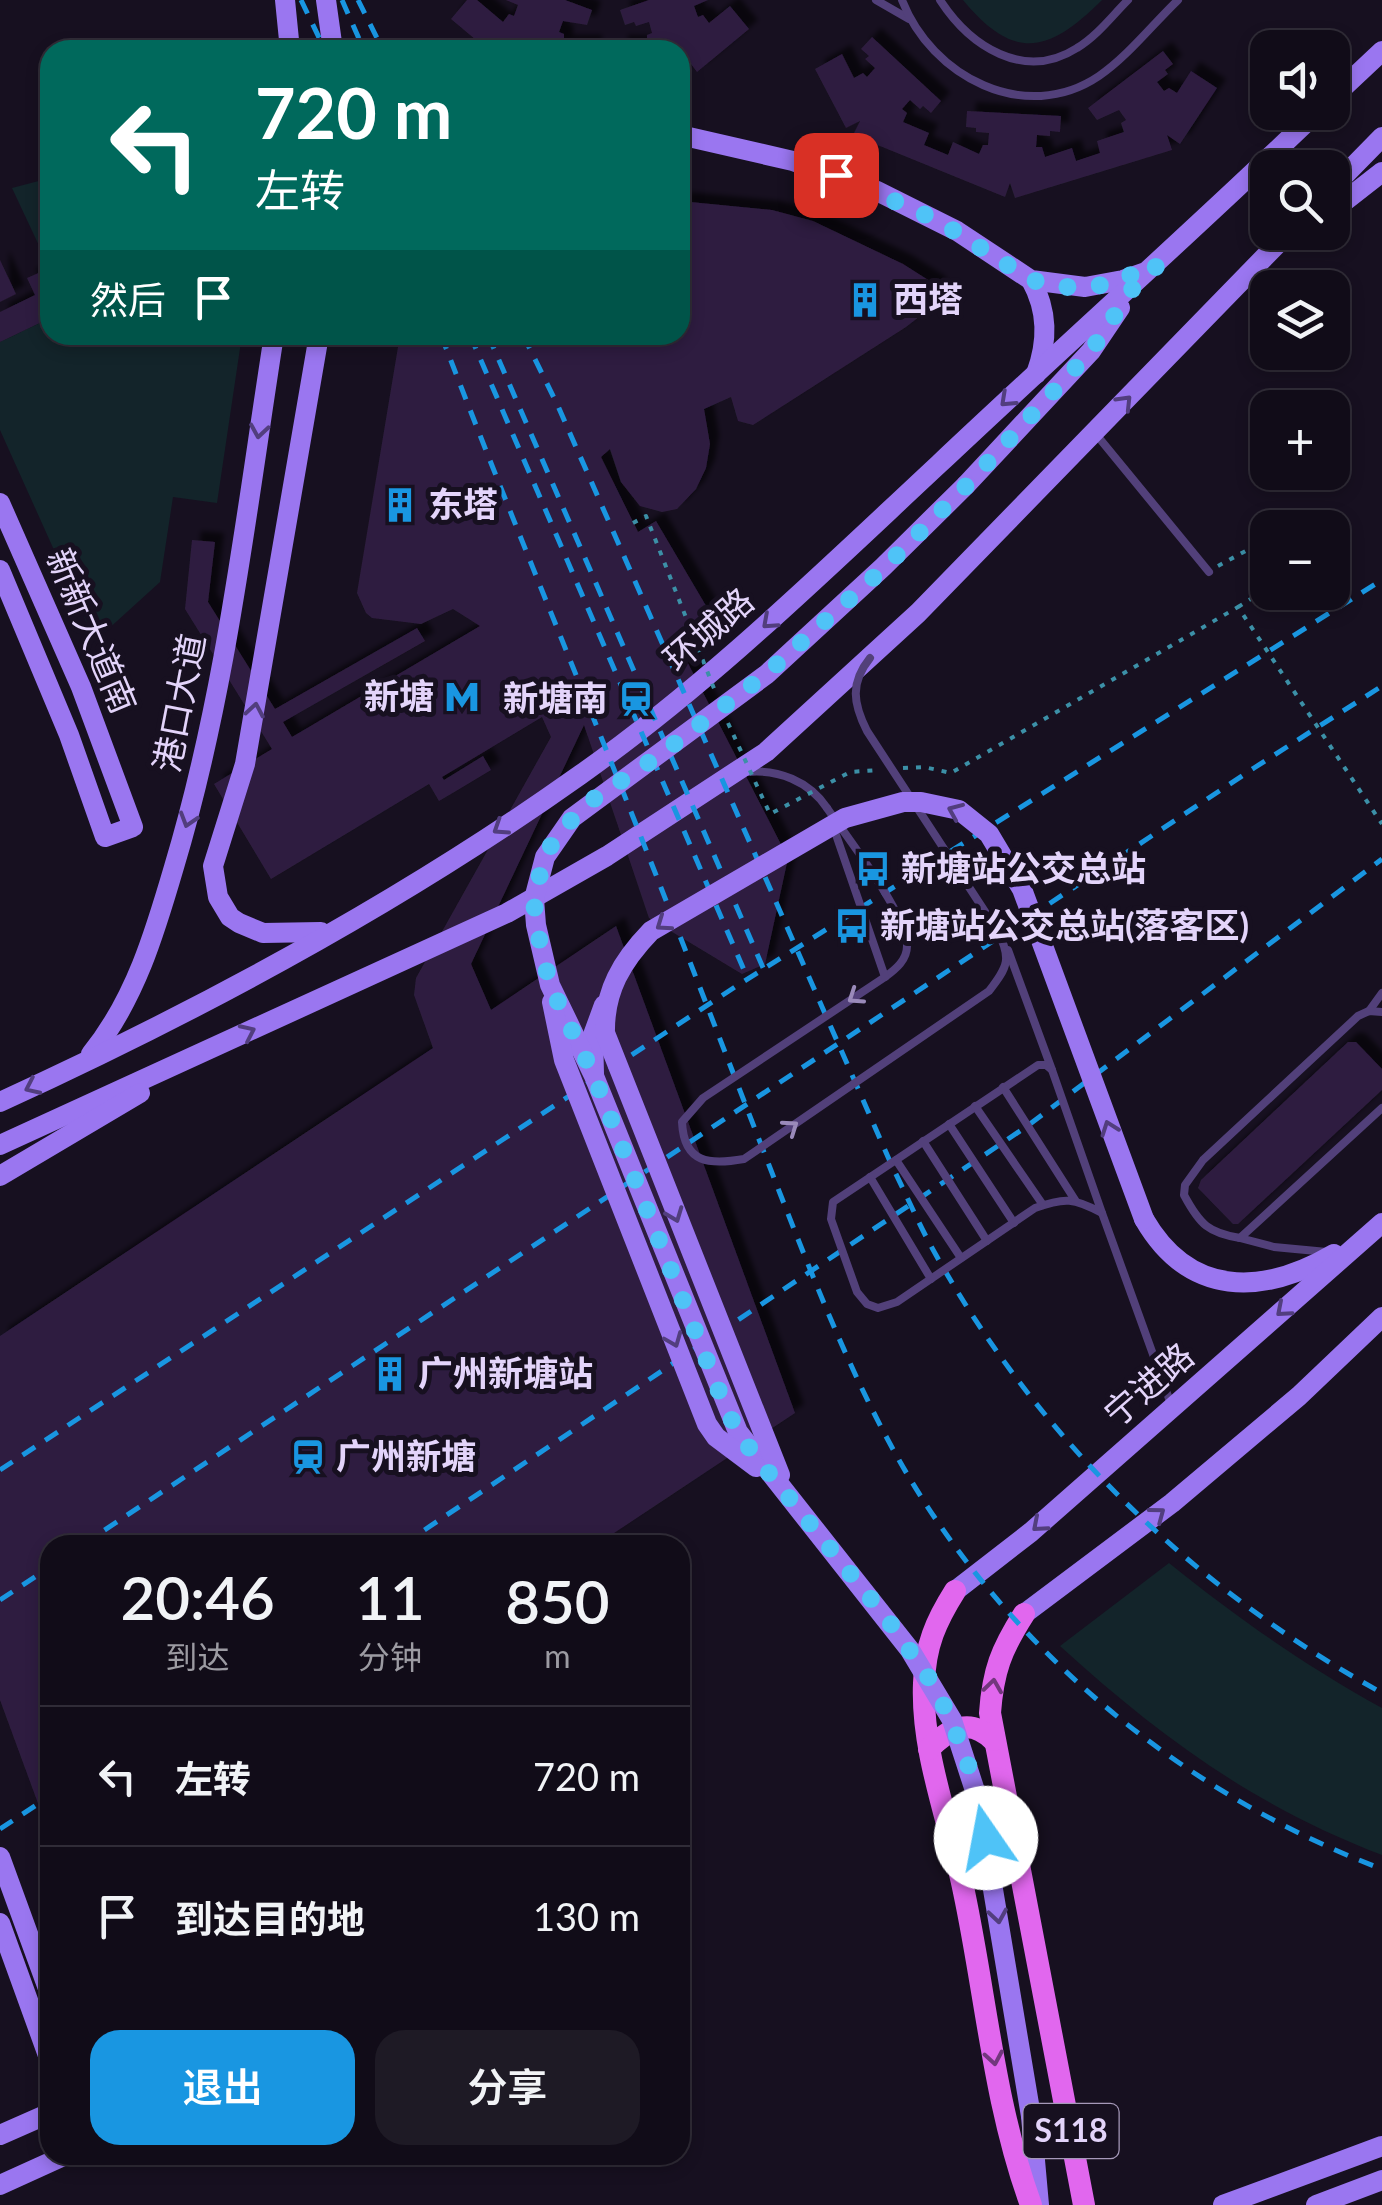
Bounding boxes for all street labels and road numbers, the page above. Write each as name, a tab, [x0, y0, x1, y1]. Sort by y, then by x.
street label: 新新大道南	[39, 541, 146, 719]
street label: 环城路	[654, 578, 761, 679]
street label: 港口大道	[144, 630, 212, 775]
street label: 宁进路	[1094, 1333, 1201, 1434]
road number: S118	[1024, 2104, 1118, 2158]

